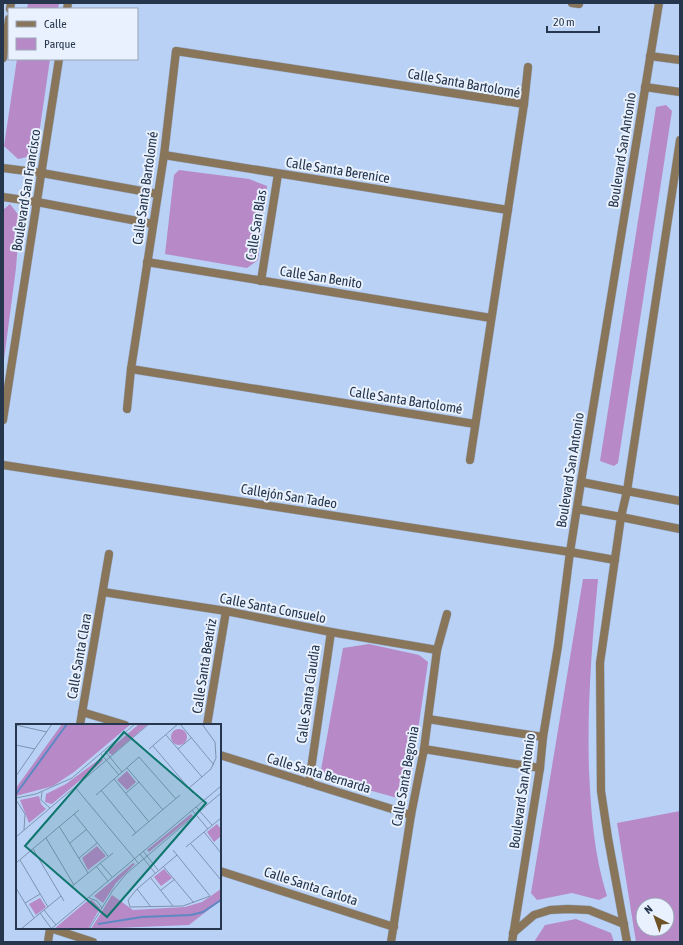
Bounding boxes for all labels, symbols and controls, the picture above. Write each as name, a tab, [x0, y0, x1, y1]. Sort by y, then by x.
legend	[8, 8, 138, 60]
scale bar	[547, 8, 599, 34]
text: 20 m	[553, 15, 575, 29]
text: Calle	[44, 17, 67, 31]
text: Parque	[44, 37, 76, 51]
street label: Calle Santa Bartolomé	[406, 65, 522, 101]
street label: Boulevard San Antonio	[605, 91, 639, 209]
street label: Boulevard San Francisco	[8, 128, 44, 252]
street label: Calle Santa Bartolomé	[129, 130, 161, 246]
street label: Calle Santa Berenice	[285, 154, 391, 186]
street label: Calle San Blas	[243, 189, 269, 261]
street label: Calle San Benito	[279, 263, 363, 291]
street label: Calle Santa Bartolomé	[348, 383, 464, 417]
street label: Boulevard San Antonio	[553, 411, 587, 529]
street label: Callejón San Tadeo	[240, 480, 338, 512]
street label: Calle Santa Consuelo	[219, 590, 327, 626]
street label: Calle Santa Clara	[64, 612, 94, 700]
street label: Calle Santa Beatriz	[189, 617, 219, 715]
street label: Calle Santa Claudia	[293, 644, 323, 744]
inset map	[16, 724, 221, 929]
street label: Calle Santa Begonia	[388, 724, 422, 828]
street label: Boulevard San Antonio	[506, 732, 538, 850]
street label: Calle Santa Bernarda	[265, 750, 373, 796]
street label: Calle Santa Carlota	[262, 863, 360, 909]
north arrow	[635, 897, 675, 937]
text: N	[642, 903, 655, 916]

